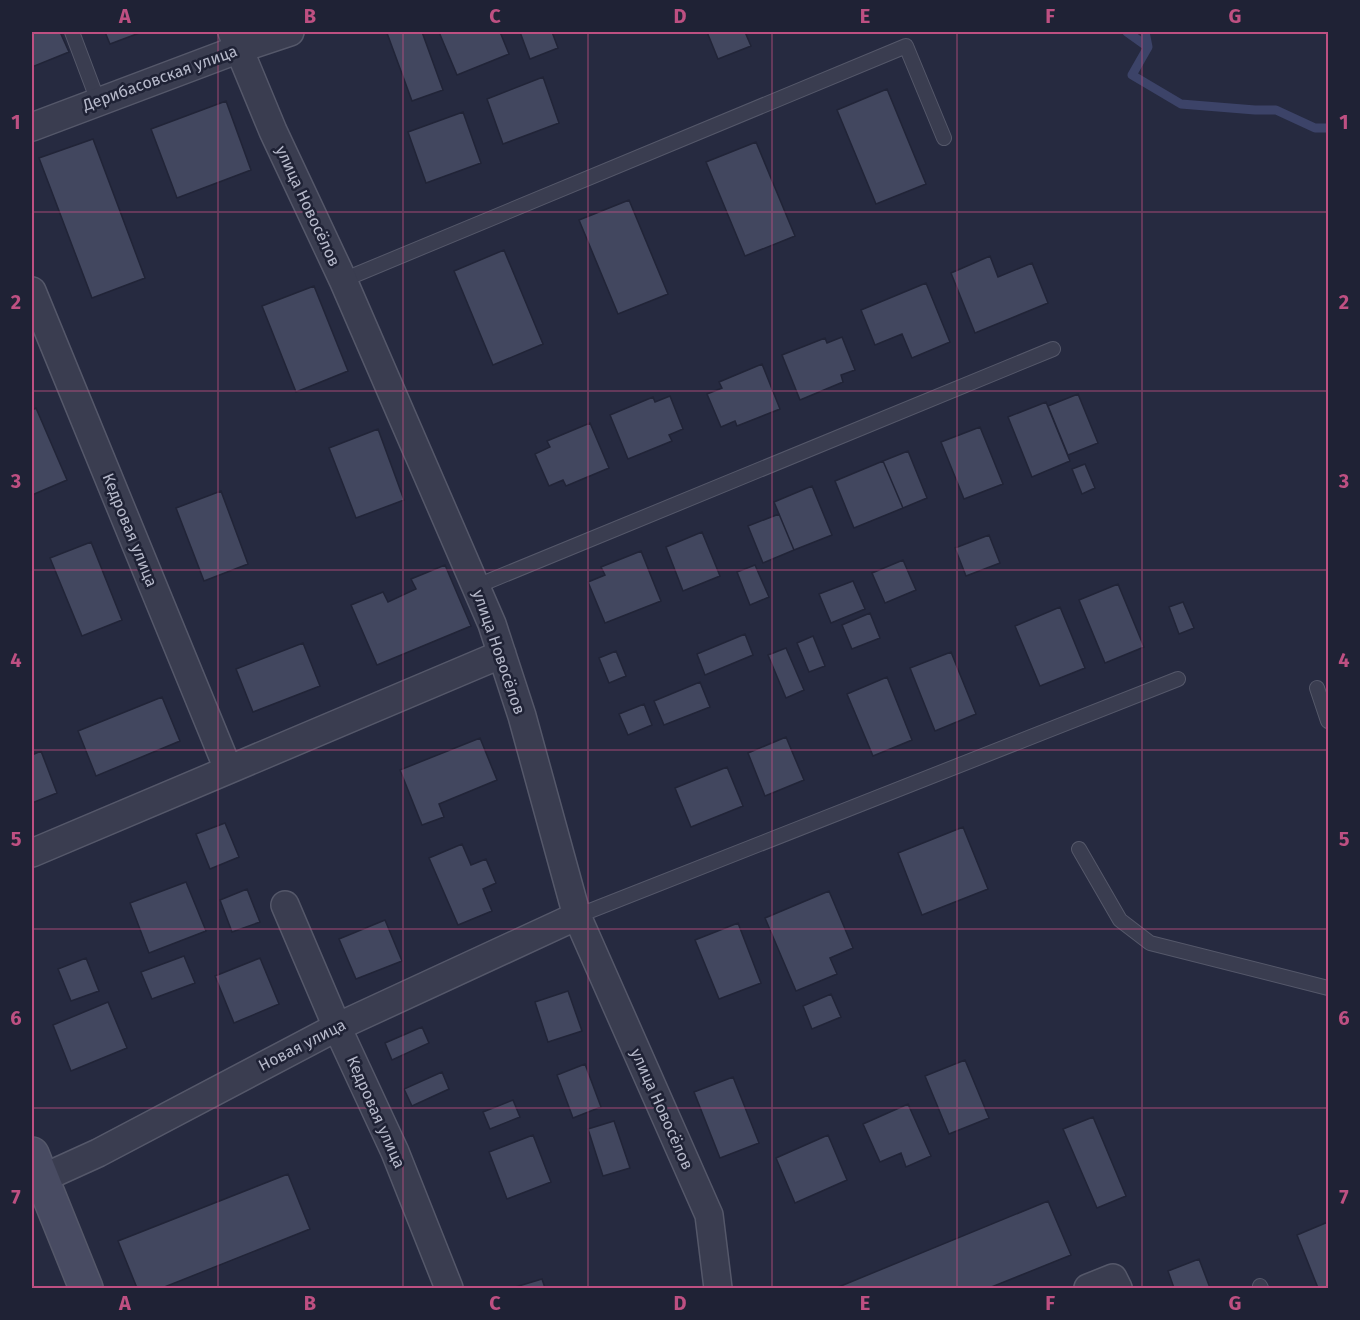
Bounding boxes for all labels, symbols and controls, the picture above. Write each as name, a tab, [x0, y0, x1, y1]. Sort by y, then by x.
text: A	[118, 4, 132, 28]
text: B	[304, 4, 316, 28]
text: C	[489, 4, 501, 28]
text: D	[673, 4, 687, 28]
text: E	[860, 4, 870, 28]
text: F	[1045, 4, 1055, 28]
text: G	[1229, 4, 1241, 28]
street label: Дерибасовская улица	[79, 41, 240, 115]
text: 1	[11, 110, 21, 134]
text: 1	[1339, 110, 1349, 134]
street label: улица Новосёлов	[272, 143, 344, 269]
text: 2	[11, 290, 21, 314]
text: 2	[1339, 290, 1349, 314]
text: 3	[10, 469, 21, 493]
text: 3	[1338, 469, 1349, 493]
street label: Кедровая улица	[99, 470, 161, 590]
street label: улица Новосёлов	[469, 587, 529, 717]
text: 4	[10, 648, 22, 672]
text: 4	[1338, 648, 1350, 672]
text: 5	[11, 827, 22, 851]
text: 5	[1339, 827, 1350, 851]
text: 6	[10, 1006, 22, 1030]
text: 6	[1338, 1006, 1350, 1030]
street label: Новая улица	[255, 1015, 349, 1075]
street label: улица Новосёлов	[627, 1045, 697, 1173]
street label: Кедровая улица	[343, 1053, 409, 1171]
text: 7	[11, 1185, 21, 1209]
text: 7	[1339, 1185, 1349, 1209]
text: A	[118, 1291, 132, 1315]
text: B	[304, 1291, 316, 1315]
text: C	[489, 1291, 501, 1315]
text: D	[673, 1291, 687, 1315]
text: E	[860, 1291, 870, 1315]
text: F	[1045, 1291, 1055, 1315]
text: G	[1229, 1291, 1241, 1315]

